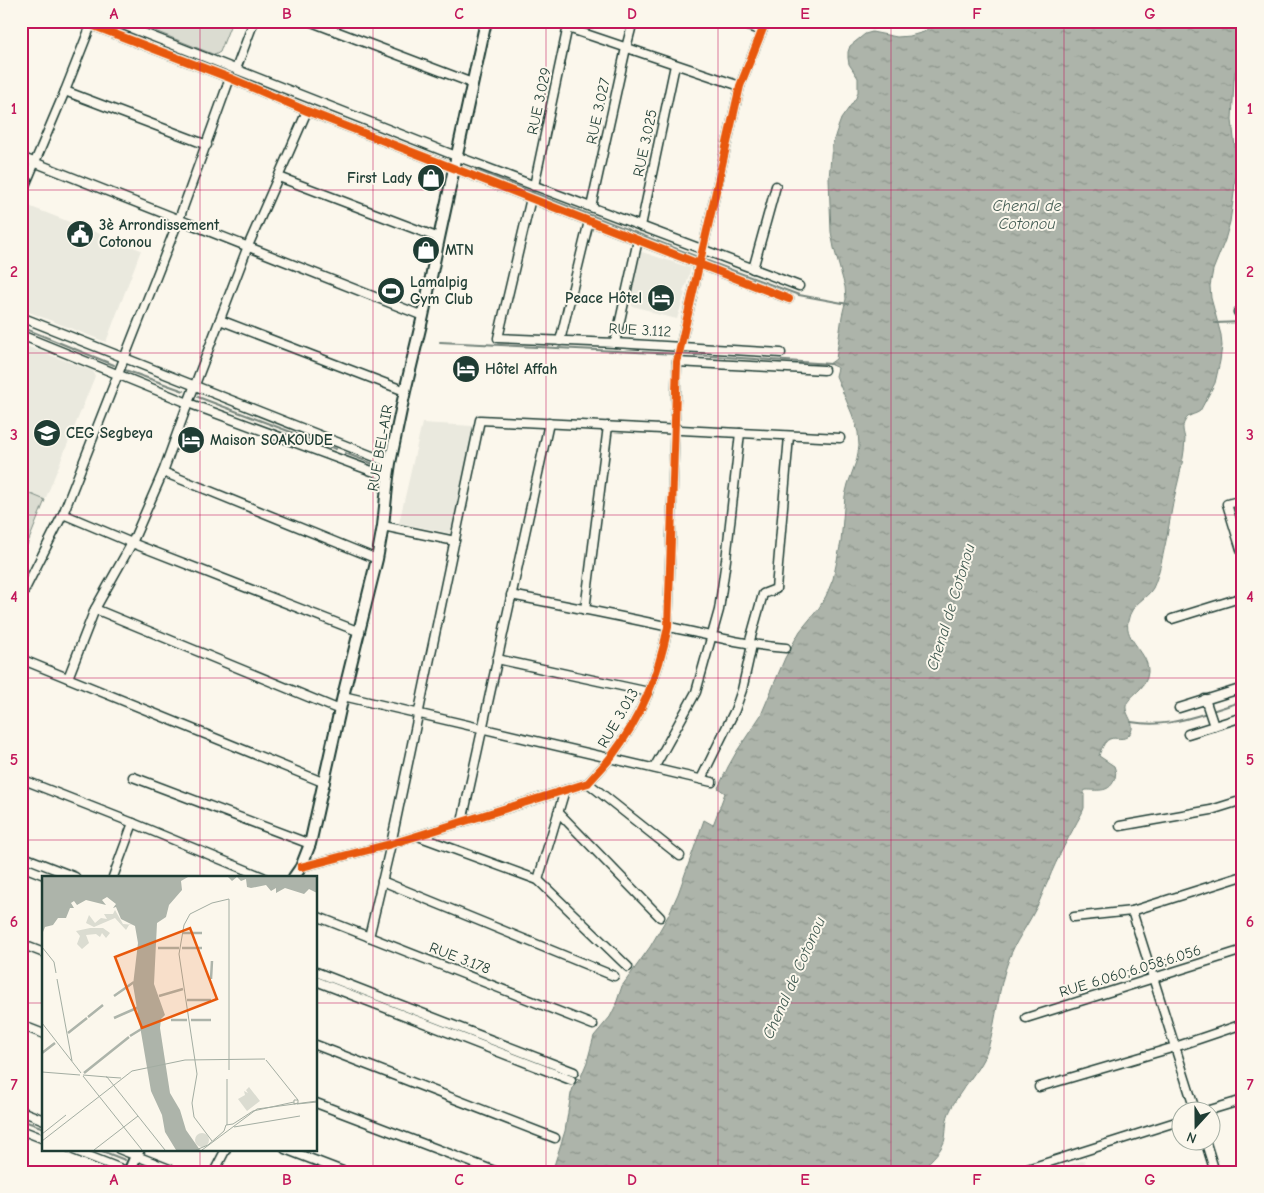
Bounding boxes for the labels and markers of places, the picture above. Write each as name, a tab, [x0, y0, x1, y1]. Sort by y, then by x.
shop icon: First Lady	[416, 163, 446, 193]
place label: First Lady	[347, 169, 412, 187]
place label: 3è Arrondissement Cotonou	[99, 216, 220, 251]
public building icon: 3è Arrondissement Cotonou	[65, 219, 95, 249]
shop icon: MTN	[411, 235, 441, 265]
place label: MTN	[445, 241, 474, 259]
place label: Lamalpig Gym Club	[410, 273, 473, 308]
sports icon: Lamalpig Gym Club	[376, 276, 406, 306]
hotel icon: Peace Hôtel	[646, 283, 676, 313]
place label: Peace Hôtel	[565, 289, 642, 307]
hotel icon: Hôtel Affah	[451, 354, 481, 384]
place label: Hôtel Affah	[485, 360, 557, 378]
school or university icon: CEG Segbeya	[32, 418, 62, 448]
place label: CEG Segbeya	[66, 424, 153, 442]
hotel icon: Maison SOAKOUDE	[176, 425, 206, 455]
place label: Maison SOAKOUDE	[210, 431, 333, 449]

